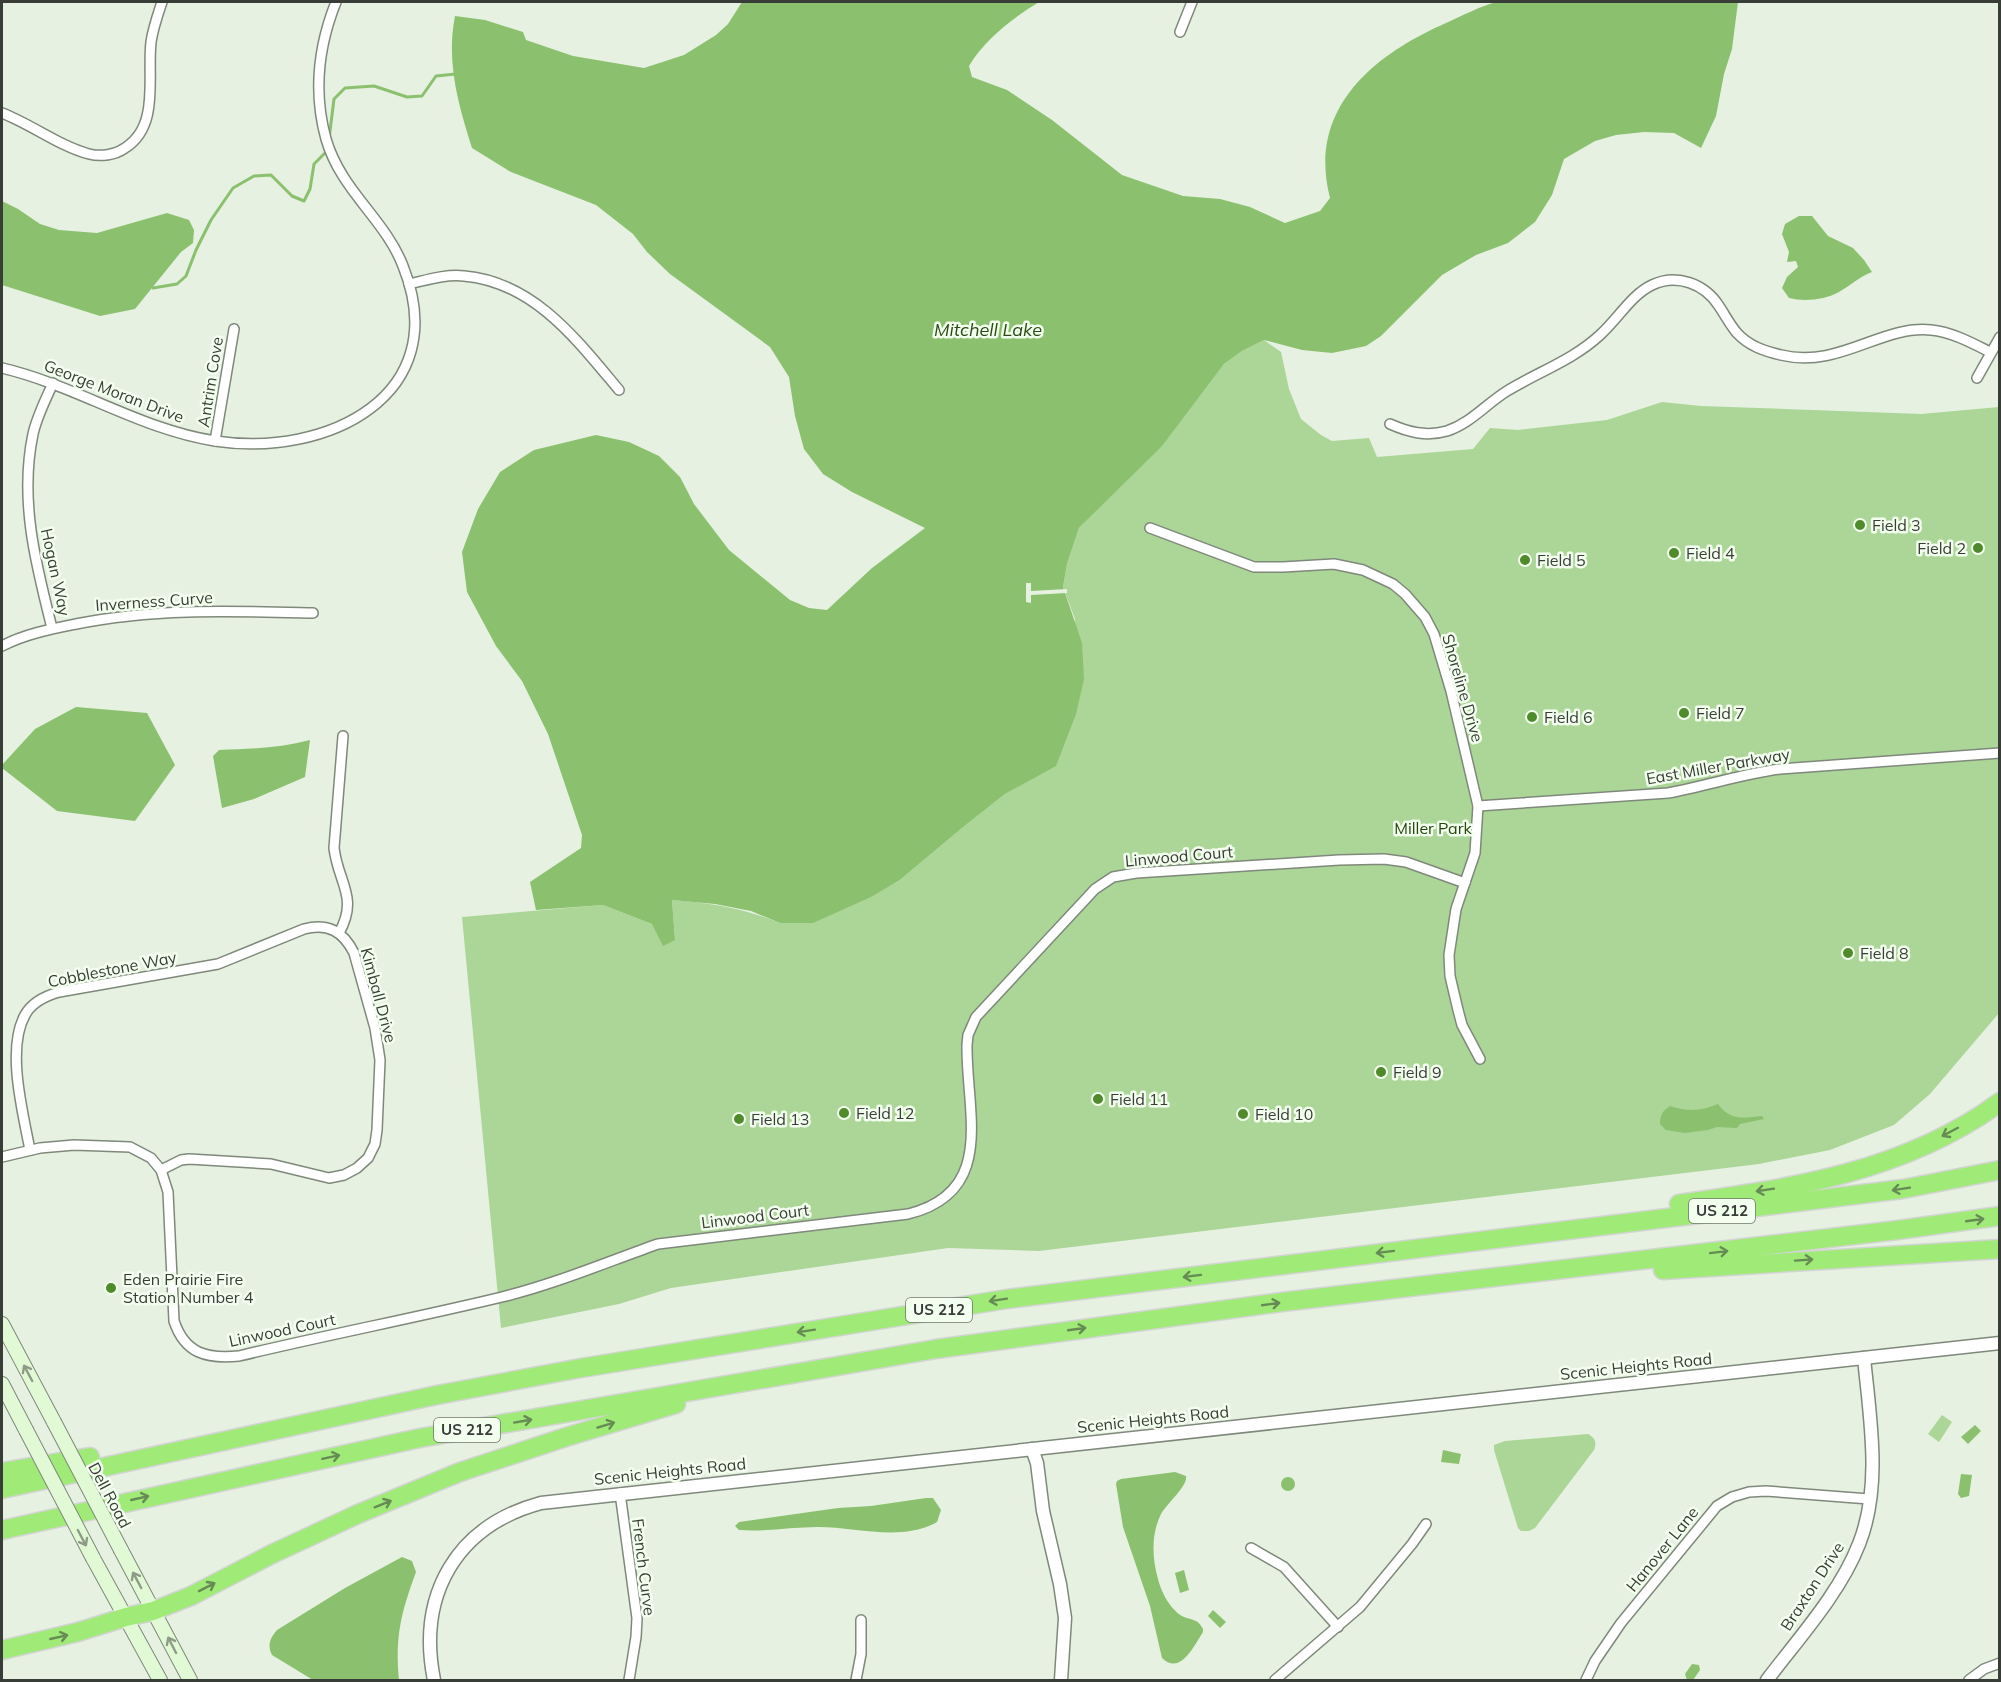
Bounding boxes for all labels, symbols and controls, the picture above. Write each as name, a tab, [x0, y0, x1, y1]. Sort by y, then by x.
water label: Mitchell Lake	[934, 318, 1042, 341]
street label: Antrim Cove	[193, 335, 227, 429]
street label: George Moran Drive	[41, 355, 187, 427]
place label: Field 3	[1872, 515, 1921, 535]
marker: Field 3	[1853, 518, 1867, 532]
street label: Hogan Way	[37, 526, 75, 618]
place label: Field 2	[1917, 538, 1966, 558]
marker: Field 2	[1971, 541, 1985, 555]
place label: Field 4	[1686, 543, 1735, 563]
marker: Field 4	[1667, 546, 1681, 560]
place label: Field 5	[1537, 550, 1586, 570]
marker: Field 5	[1518, 553, 1532, 567]
street label: Inverness Curve	[95, 587, 213, 615]
street label: Shoreline Drive	[1438, 632, 1488, 744]
place label: Field 7	[1696, 703, 1745, 723]
marker: Field 7	[1677, 706, 1691, 720]
place label: Field 6	[1544, 707, 1593, 727]
marker: Field 6	[1525, 710, 1539, 724]
street label: East Miller Parkway	[1645, 743, 1792, 788]
park label: Miller Park	[1394, 818, 1473, 838]
street label: Linwood Court	[1124, 841, 1234, 871]
place label: Field 8	[1860, 943, 1909, 963]
street label: Kimball Drive	[357, 945, 401, 1045]
marker: Field 8	[1841, 946, 1855, 960]
street label: Cobblestone Way	[46, 947, 179, 991]
place label: Field 9	[1393, 1062, 1442, 1082]
marker: Field 9	[1374, 1065, 1388, 1079]
place label: Field 11	[1110, 1089, 1168, 1109]
marker: Field 11	[1091, 1092, 1105, 1106]
place label: Field 12	[856, 1103, 914, 1123]
place label: Field 10	[1255, 1104, 1313, 1124]
marker: Field 12	[837, 1106, 851, 1120]
marker: Field 10	[1236, 1107, 1250, 1121]
place label: Field 13	[751, 1109, 809, 1129]
marker: Field 13	[732, 1112, 746, 1126]
one-way arrow	[1942, 1126, 1959, 1138]
one-way arrow	[1892, 1184, 1911, 1195]
one-way arrow	[1756, 1185, 1775, 1196]
street label: Linwood Court	[700, 1199, 810, 1233]
road number: US 212	[1689, 1199, 1755, 1223]
one-way arrow	[1964, 1214, 1984, 1225]
one-way arrow	[1376, 1246, 1396, 1257]
one-way arrow	[1708, 1246, 1728, 1257]
one-way arrow	[1793, 1255, 1813, 1266]
place label: Eden Prairie Fire Station Number 4	[123, 1269, 254, 1307]
one-way arrow	[1183, 1270, 1202, 1281]
marker: Eden Prairie Fire Station Number 4	[104, 1281, 118, 1295]
one-way arrow	[989, 1295, 1009, 1306]
road number: US 212	[906, 1298, 972, 1322]
one-way arrow	[1260, 1298, 1280, 1309]
street label: Linwood Court	[227, 1309, 337, 1351]
one-way arrow	[1067, 1324, 1087, 1335]
one-way arrow	[797, 1326, 816, 1337]
street label: Scenic Heights Road	[1559, 1348, 1713, 1384]
one-way arrow	[21, 1364, 33, 1382]
street label: Scenic Heights Road	[1076, 1401, 1230, 1437]
one-way arrow	[512, 1415, 532, 1426]
road number: US 212	[434, 1418, 500, 1442]
one-way arrow	[596, 1419, 615, 1430]
one-way arrow	[321, 1451, 340, 1463]
street label: Scenic Heights Road	[593, 1453, 747, 1489]
street label: Dell Road	[84, 1459, 136, 1531]
one-way arrow	[131, 1492, 150, 1504]
one-way arrow	[374, 1498, 392, 1509]
street label: Hanover Lane	[1622, 1502, 1702, 1596]
street label: French Curve	[628, 1517, 660, 1617]
one-way arrow	[76, 1529, 88, 1546]
street label: Braxton Drive	[1776, 1538, 1848, 1634]
one-way arrow	[131, 1572, 143, 1589]
one-way arrow	[198, 1581, 215, 1593]
one-way arrow	[49, 1630, 68, 1642]
one-way arrow	[166, 1637, 177, 1655]

